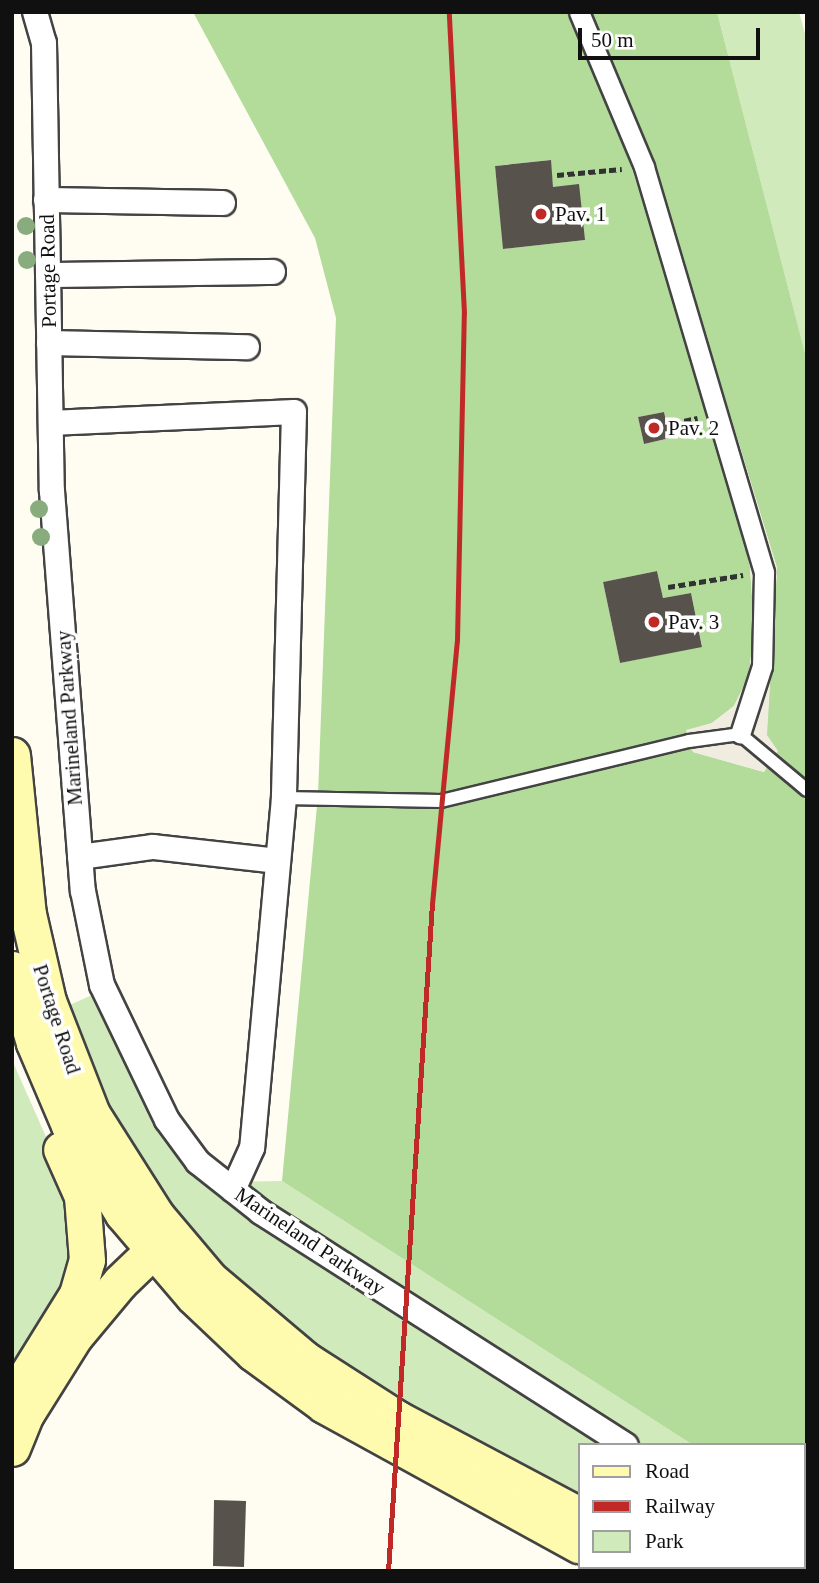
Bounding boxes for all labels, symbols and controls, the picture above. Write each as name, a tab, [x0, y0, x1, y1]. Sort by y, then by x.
scale bar	[581, 14, 763, 58]
text: 50 m	[591, 28, 634, 52]
place label: Pav. 1	[555, 201, 606, 227]
marker: Pav. 1	[533, 206, 549, 222]
street label: Portage Road	[34, 214, 62, 328]
place label: Pav. 2	[668, 415, 719, 441]
marker: Pav. 2	[646, 420, 662, 436]
place label: Pav. 3	[668, 609, 719, 635]
marker: Pav. 3	[646, 614, 662, 630]
street label: Marineland Parkway	[50, 630, 88, 806]
street label: Portage Road	[27, 961, 87, 1077]
street label: Marineland Parkway	[230, 1181, 390, 1301]
legend	[578, 1443, 805, 1569]
text: Road	[645, 1459, 689, 1483]
text: Railway	[645, 1494, 715, 1518]
text: Park	[645, 1529, 684, 1553]

